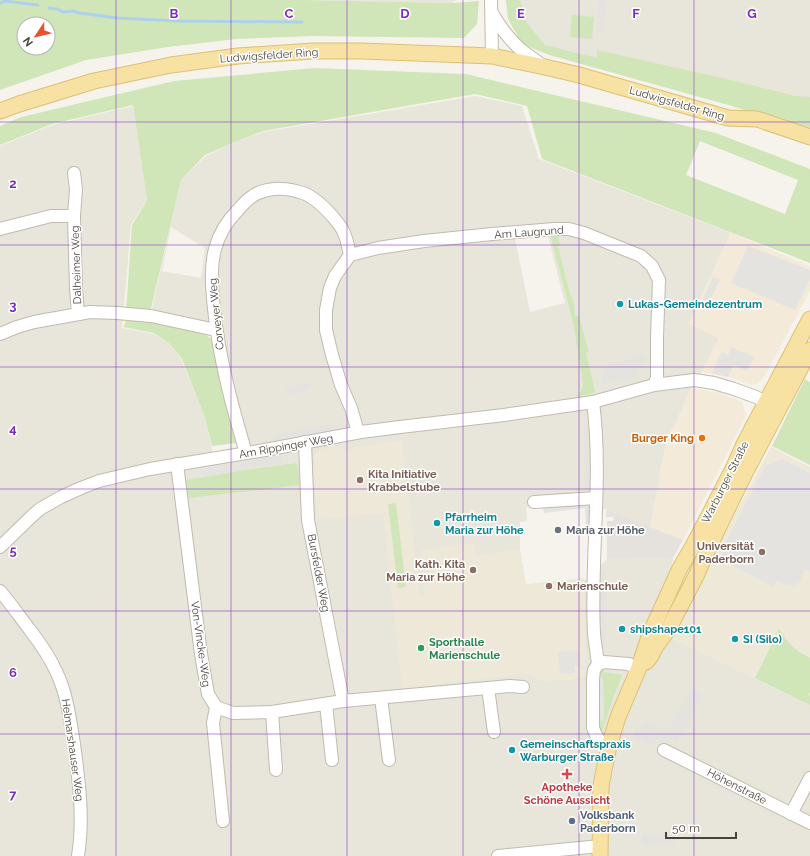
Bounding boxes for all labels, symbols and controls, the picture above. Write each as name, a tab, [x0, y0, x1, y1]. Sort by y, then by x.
text: B	[170, 6, 179, 21]
text: C	[285, 6, 294, 21]
text: D	[400, 6, 410, 21]
text: E	[517, 6, 525, 21]
text: F	[632, 6, 640, 21]
text: G	[747, 6, 757, 21]
north arrow	[16, 16, 56, 56]
text: N	[20, 34, 36, 49]
street label: Ludwigsfelder Ring	[219, 46, 319, 65]
street label: Ludwigsfelder Ring	[628, 84, 726, 123]
text: 2	[9, 176, 17, 191]
street label: Am Laugrund	[494, 224, 564, 241]
street label: Dalheimer Weg	[69, 225, 84, 305]
street label: Corveyer Weg	[206, 277, 227, 351]
text: 3	[9, 298, 17, 313]
place label: Lukas-Gemeindezentrum	[628, 298, 762, 311]
marker: Lukas-Gemeindezentrum	[615, 299, 625, 309]
text: 4	[9, 421, 17, 436]
street label: Am Rippinger Weg	[238, 432, 334, 461]
place label: Burger King	[632, 432, 694, 445]
marker: Burger King	[697, 433, 707, 443]
street label: Warburger Straße	[699, 439, 752, 525]
place label: Kita Initiative Krabbelstube	[368, 468, 440, 494]
marker: Kita Initiative Krabbelstube	[355, 475, 365, 485]
place label: Pfarrheim Maria zur Höhe	[445, 511, 524, 537]
marker: Pfarrheim Maria zur Höhe	[432, 518, 442, 528]
place label: Maria zur Höhe	[566, 524, 645, 537]
marker: Maria zur Höhe	[553, 525, 563, 535]
street label: Bursfelder Weg	[305, 533, 332, 613]
place label: Universität Paderborn	[697, 540, 755, 566]
text: 5	[9, 543, 17, 558]
marker: Universität Paderborn	[757, 547, 767, 557]
place label: Kath. Kita Maria zur Höhe	[386, 558, 465, 584]
marker: Kath. Kita Maria zur Höhe	[468, 565, 478, 575]
place label: Marienschule	[557, 580, 629, 593]
marker: Marienschule	[544, 581, 554, 591]
street label: Von-Vincke-Weg	[188, 600, 213, 688]
place label: shipshape101	[630, 623, 702, 636]
marker: shipshape101	[617, 624, 627, 634]
place label: SI (Silo)	[743, 633, 782, 646]
marker: SI (Silo)	[730, 634, 740, 644]
place label: Sporthalle Marienschule	[429, 636, 501, 662]
marker: Sporthalle Marienschule	[416, 643, 426, 653]
text: 6	[9, 665, 17, 680]
street label: Helmarshauser Weg	[59, 698, 86, 802]
place label: Gemeinschaftspraxis Warburger Straße	[520, 738, 631, 764]
marker: Gemeinschaftspraxis Warburger Straße	[507, 745, 517, 755]
street label: Höhenstraße	[705, 766, 769, 807]
marker: Apotheke Schöne Aussicht	[562, 769, 572, 779]
place label: Apotheke Schöne Aussicht	[524, 781, 611, 807]
text: 7	[9, 787, 17, 802]
place label: Volksbank Paderborn	[580, 809, 636, 835]
scale bar	[666, 814, 736, 840]
marker: Volksbank Paderborn	[567, 816, 577, 826]
text: 50 m	[672, 821, 700, 835]

